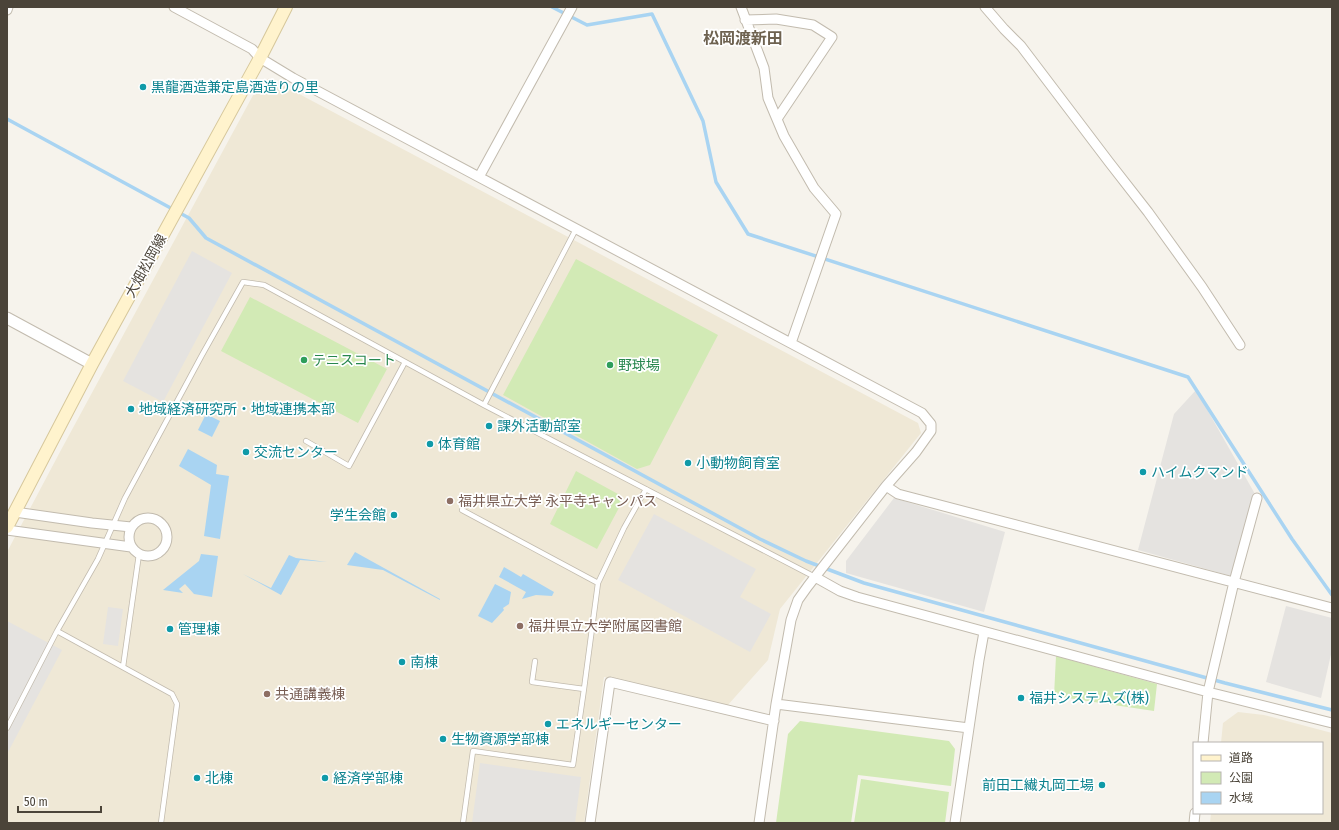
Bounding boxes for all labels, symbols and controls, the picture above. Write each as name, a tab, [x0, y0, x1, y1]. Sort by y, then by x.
district label: 松岡渡新田	[703, 29, 783, 48]
place label: 黒龍酒造兼定島酒造りの里	[151, 79, 319, 96]
marker: 黒龍酒造兼定島酒造りの里	[138, 82, 148, 92]
street label: 大畑松岡線	[122, 231, 170, 301]
place label: テニスコート	[312, 352, 396, 369]
marker: テニスコート	[299, 355, 309, 365]
place label: 野球場	[618, 357, 660, 374]
marker: 野球場	[605, 360, 615, 370]
place label: 地域経済研究所・地域連携本部	[139, 401, 335, 418]
marker: 地域経済研究所・地域連携本部	[126, 404, 136, 414]
place label: 課外活動部室	[497, 418, 581, 435]
marker: 課外活動部室	[484, 421, 494, 431]
place label: 体育館	[438, 436, 480, 453]
marker: 体育館	[425, 439, 435, 449]
place label: 交流センター	[254, 444, 338, 461]
marker: 交流センター	[241, 447, 251, 457]
place label: 小動物飼育室	[696, 455, 780, 472]
marker: 小動物飼育室	[683, 458, 693, 468]
place label: ハイムクマンド	[1151, 464, 1248, 481]
marker: ハイムクマンド	[1138, 467, 1148, 477]
place label: 福井県立大学 永平寺キャンパス	[458, 493, 657, 510]
marker: 福井県立大学 永平寺キャンパス	[445, 496, 455, 506]
place label: 学生会館	[330, 507, 386, 524]
marker: 学生会館	[389, 510, 399, 520]
place label: 福井県立大学附属図書館	[528, 618, 682, 635]
place label: 管理棟	[178, 621, 220, 638]
marker: 福井県立大学附属図書館	[515, 621, 525, 631]
marker: 管理棟	[165, 624, 175, 634]
place label: 南棟	[410, 654, 438, 671]
marker: 南棟	[397, 657, 407, 667]
place label: 共通講義棟	[275, 686, 345, 703]
marker: 共通講義棟	[262, 689, 272, 699]
place label: 福井システムズ(株)	[1029, 690, 1149, 707]
marker: 福井システムズ(株)	[1016, 693, 1026, 703]
place label: エネルギーセンター	[556, 716, 682, 733]
marker: エネルギーセンター	[543, 719, 553, 729]
place label: 生物資源学部棟	[451, 731, 549, 748]
marker: 生物資源学部棟	[438, 734, 448, 744]
legend	[1193, 742, 1323, 814]
text: 道路	[1229, 751, 1253, 765]
place label: 北棟	[205, 770, 233, 787]
place label: 経済学部棟	[333, 770, 403, 787]
text: 公園	[1229, 771, 1253, 785]
marker: 北棟	[192, 773, 202, 783]
marker: 経済学部棟	[320, 773, 330, 783]
place label: 前田工繊丸岡工場	[982, 777, 1094, 794]
marker: 前田工繊丸岡工場	[1097, 780, 1107, 790]
scale bar	[18, 788, 101, 814]
text: 水域	[1229, 791, 1253, 805]
text: 50 m	[24, 795, 48, 809]

